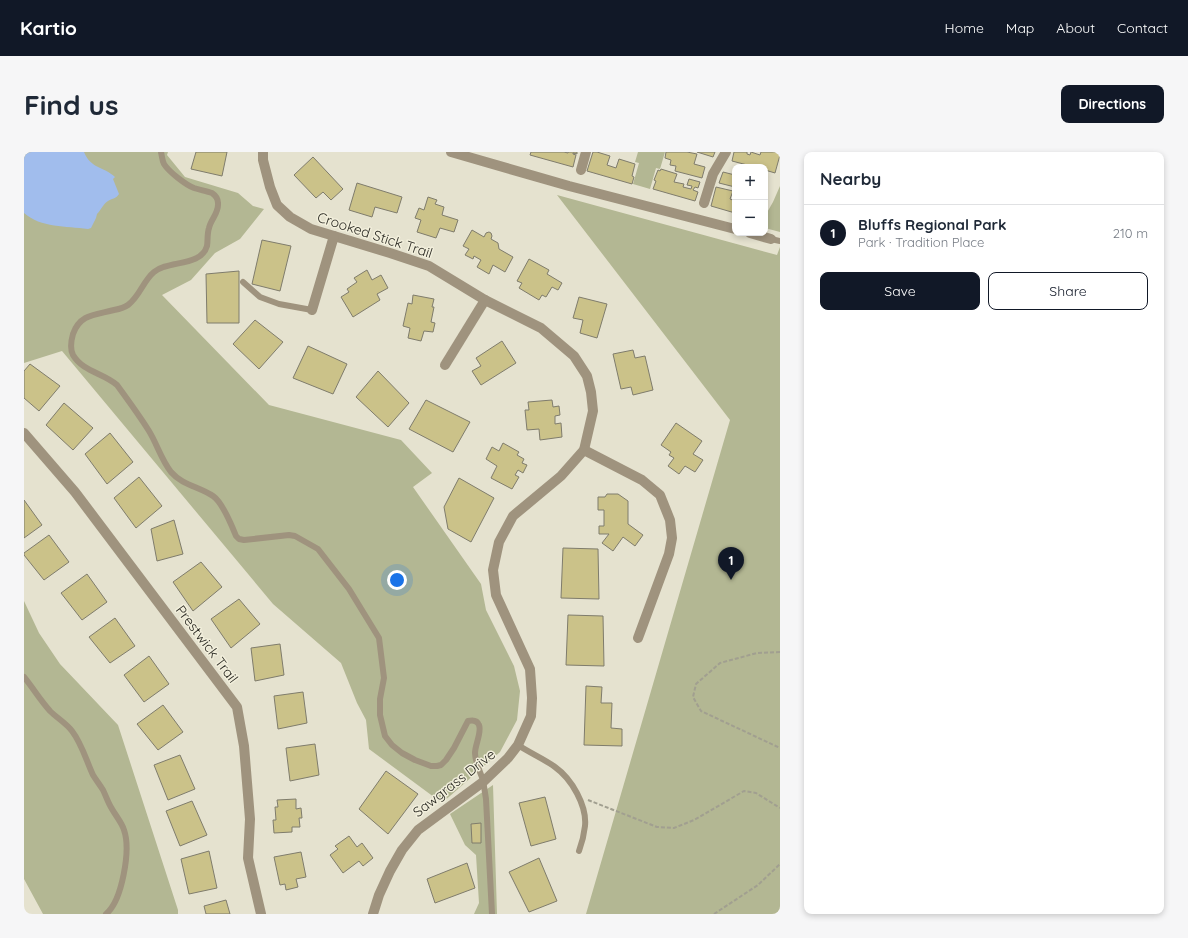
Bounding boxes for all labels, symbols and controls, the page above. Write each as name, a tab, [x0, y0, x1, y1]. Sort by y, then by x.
text: Kartio	[20, 16, 77, 40]
text: Home	[945, 19, 984, 37]
text: Map	[1006, 19, 1034, 37]
text: About	[1056, 19, 1095, 37]
text: Contact	[1117, 19, 1168, 37]
button: Directions	[1061, 85, 1164, 123]
text: Find us	[24, 87, 118, 122]
map controls	[732, 164, 768, 236]
button: +	[732, 164, 768, 200]
text: Nearby	[820, 168, 881, 189]
button: −	[732, 200, 768, 236]
street label: Crooked Stick Trail	[315, 208, 435, 262]
text: Bluffs Regional Park	[858, 215, 1007, 234]
text: 1	[830, 225, 836, 241]
text: 210 m	[1113, 225, 1148, 241]
text: Park · Tradition Place	[858, 234, 984, 250]
button: Save	[820, 272, 980, 310]
button: Share	[988, 272, 1148, 310]
pin: 1	[718, 547, 744, 580]
your location	[387, 570, 407, 590]
street label: Prestwick Trail	[172, 602, 242, 686]
street label: Sawgrass Drive	[409, 745, 499, 821]

